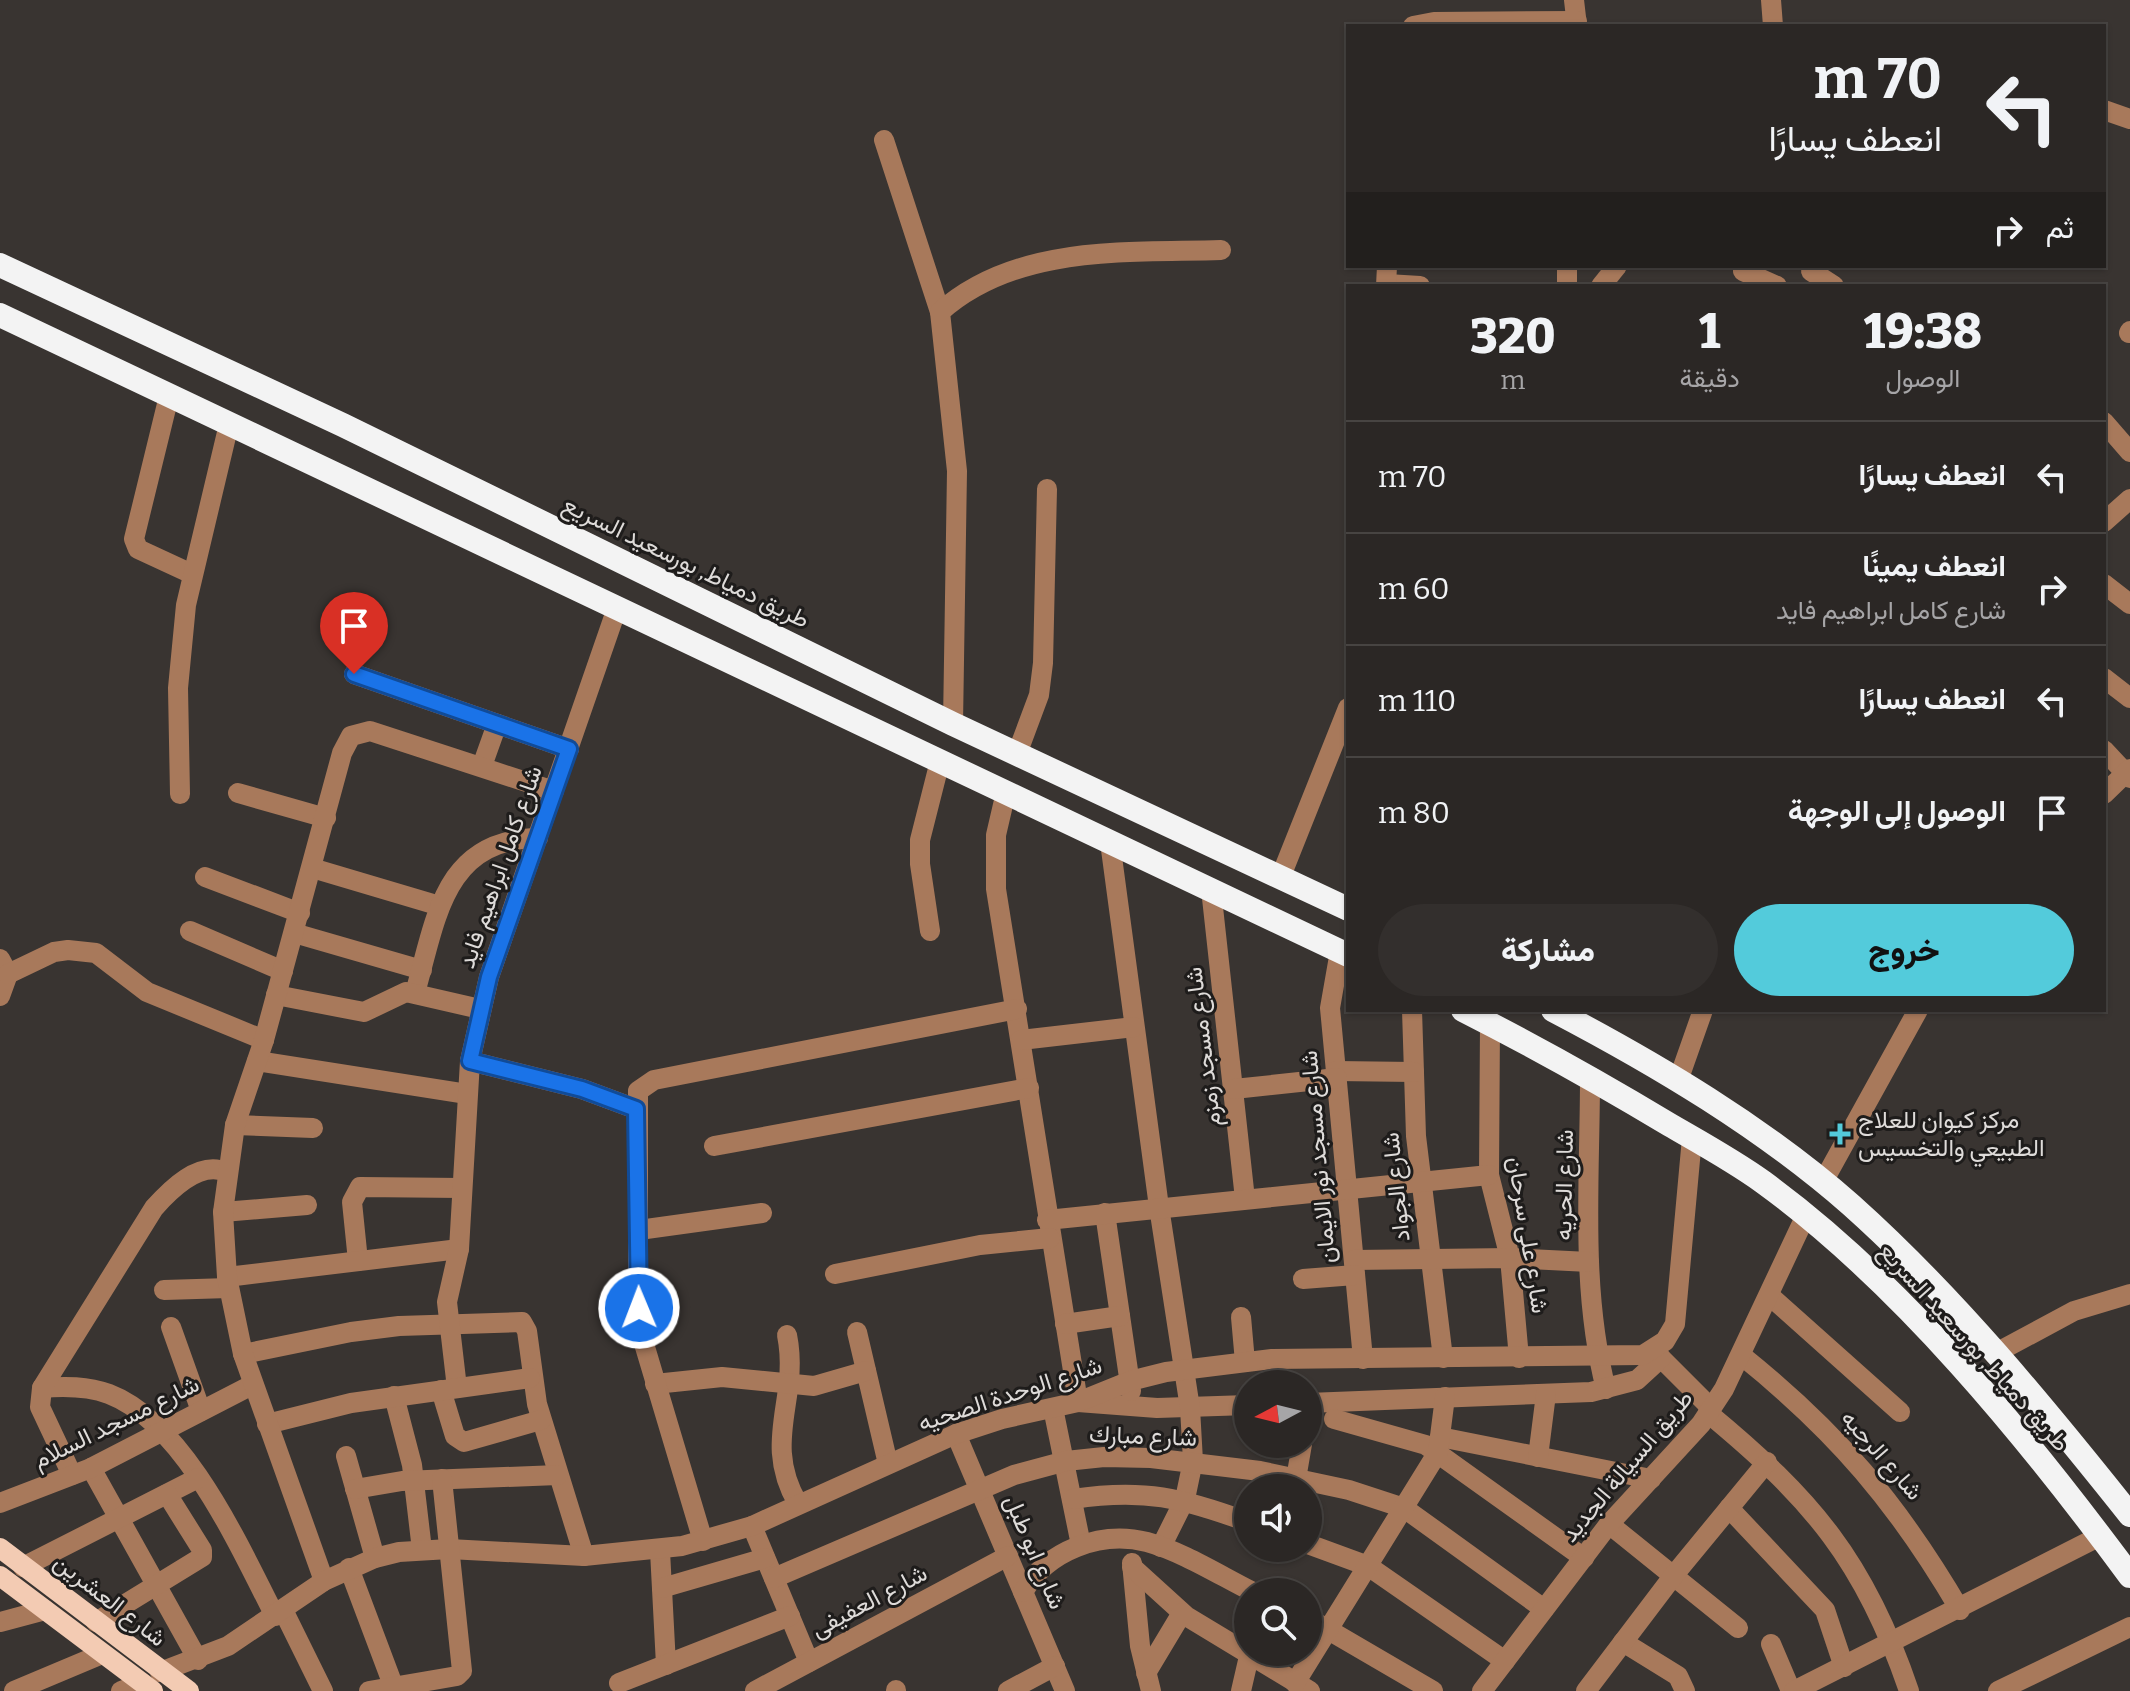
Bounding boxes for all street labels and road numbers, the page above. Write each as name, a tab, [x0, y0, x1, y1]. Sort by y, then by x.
street label: طريق دمياط, بورسعيد السريع	[557, 490, 814, 637]
street label: شارع كامل ابراهيم فايد	[452, 762, 550, 973]
street label: شارع مسجد زمزم	[1179, 965, 1229, 1129]
street label: شارع مسجد نور الايمان	[1295, 1049, 1343, 1265]
street label: شارع الحريه	[1549, 1129, 1581, 1241]
street label: شارع الجواد	[1376, 1131, 1418, 1243]
street label: شارع على سرحان	[1500, 1155, 1554, 1316]
street label: طريق دمياط, بورسعيد السريع	[1871, 1237, 2075, 1459]
street label: شارع الوحدة الصحيه	[915, 1351, 1106, 1439]
street label: شارع مسجد السلام	[28, 1370, 205, 1476]
street label: طريق السيالة الجديد	[1555, 1384, 1699, 1548]
street label: شارع الرجيه	[1834, 1404, 1929, 1507]
street label: شارع مبارك	[1088, 1420, 1198, 1454]
street label: شارع ابو طبل	[997, 1491, 1072, 1614]
street label: شارع العشرين	[47, 1548, 172, 1654]
street label: شارع العفيفى	[806, 1559, 933, 1645]

